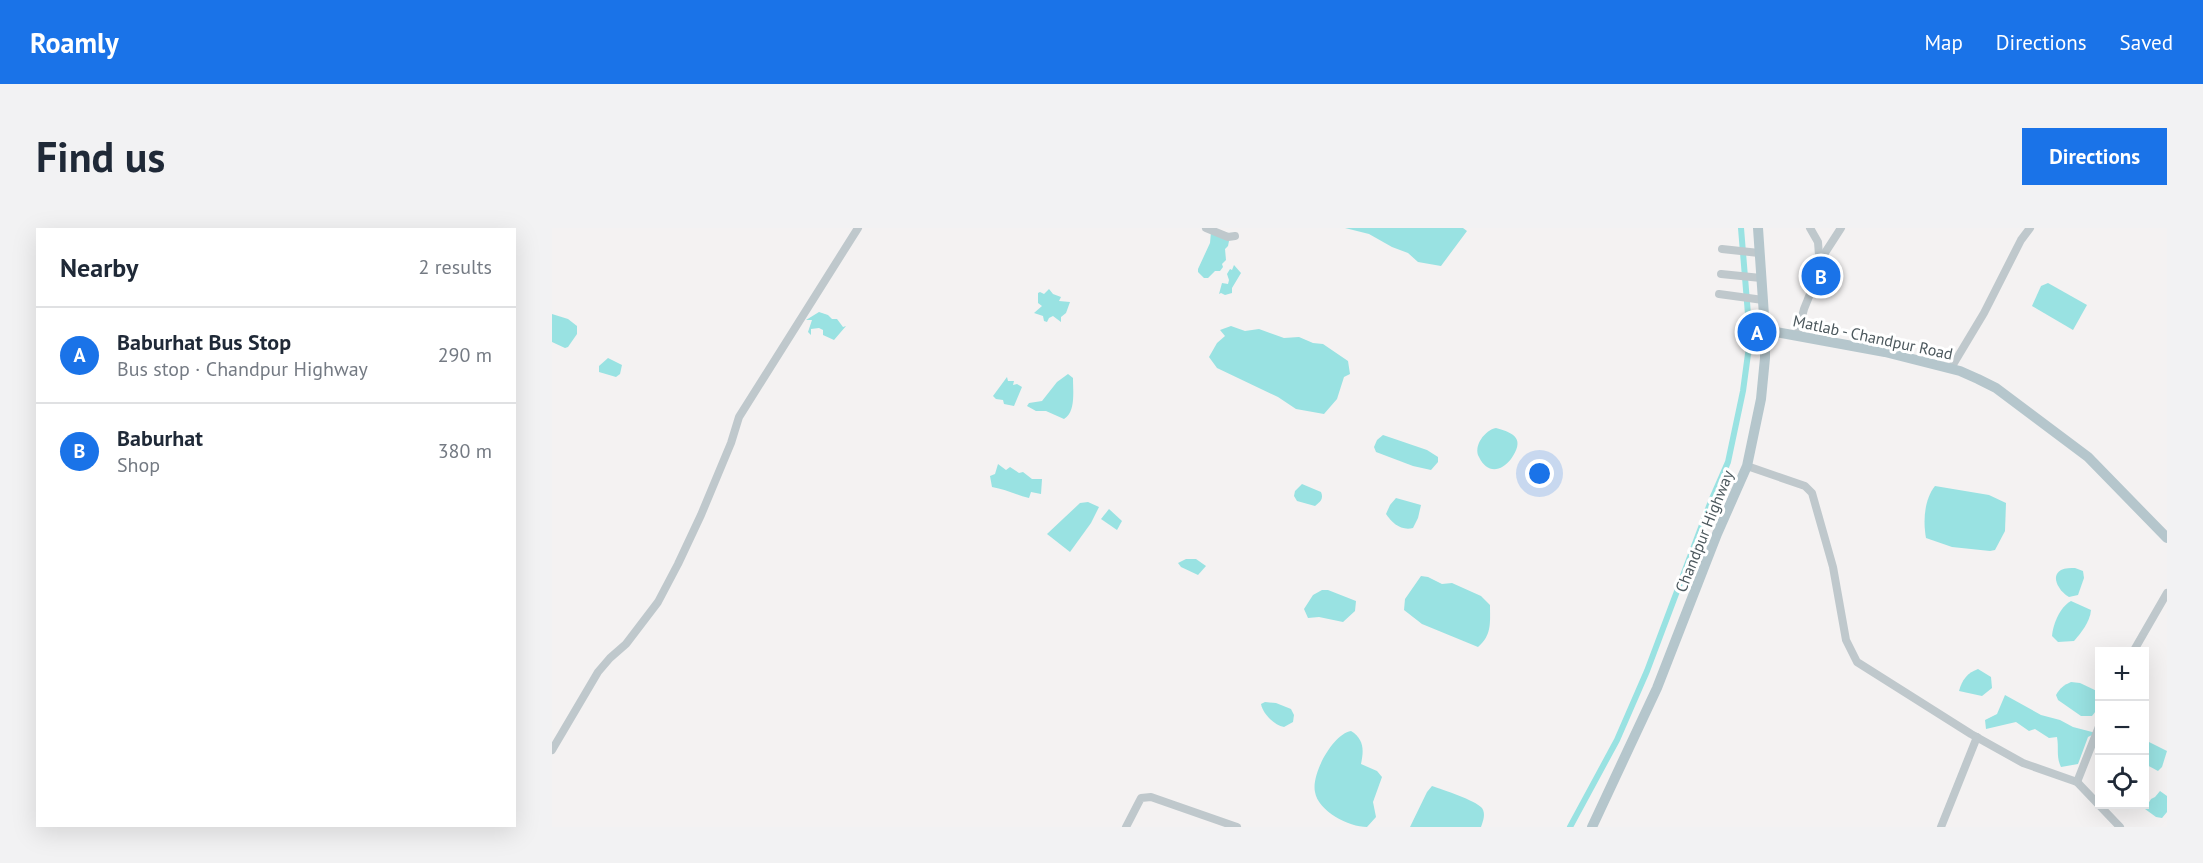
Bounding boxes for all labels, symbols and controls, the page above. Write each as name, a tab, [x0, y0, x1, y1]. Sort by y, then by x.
text: Roamly	[30, 24, 119, 61]
text: Map	[1924, 29, 1963, 56]
text: Directions	[1996, 29, 2087, 56]
text: Saved	[2120, 29, 2173, 56]
button: Directions	[2022, 128, 2167, 185]
text: Find us	[36, 129, 165, 184]
text: Nearby	[60, 251, 138, 284]
text: 2 results	[419, 254, 492, 280]
pin: B	[1802, 254, 1840, 298]
pin: A	[1738, 310, 1776, 354]
street label: Matlab - Chandpur Road	[1791, 310, 1955, 364]
text: Baburhat Bus Stop	[117, 328, 291, 356]
text: A	[73, 342, 86, 368]
text: 290 m	[438, 342, 492, 368]
text: Bus stop · Chandpur Highway	[117, 356, 368, 382]
text: Baburhat	[117, 424, 203, 452]
text: B	[74, 438, 85, 464]
text: 380 m	[438, 438, 492, 464]
text: Shop	[117, 452, 160, 478]
your location	[1525, 459, 1554, 488]
street label: Chandpur Highway	[1670, 467, 1738, 595]
map controls	[2095, 647, 2149, 809]
button: +	[2095, 647, 2149, 701]
button: −	[2095, 701, 2149, 755]
button: locate	[2095, 755, 2149, 809]

